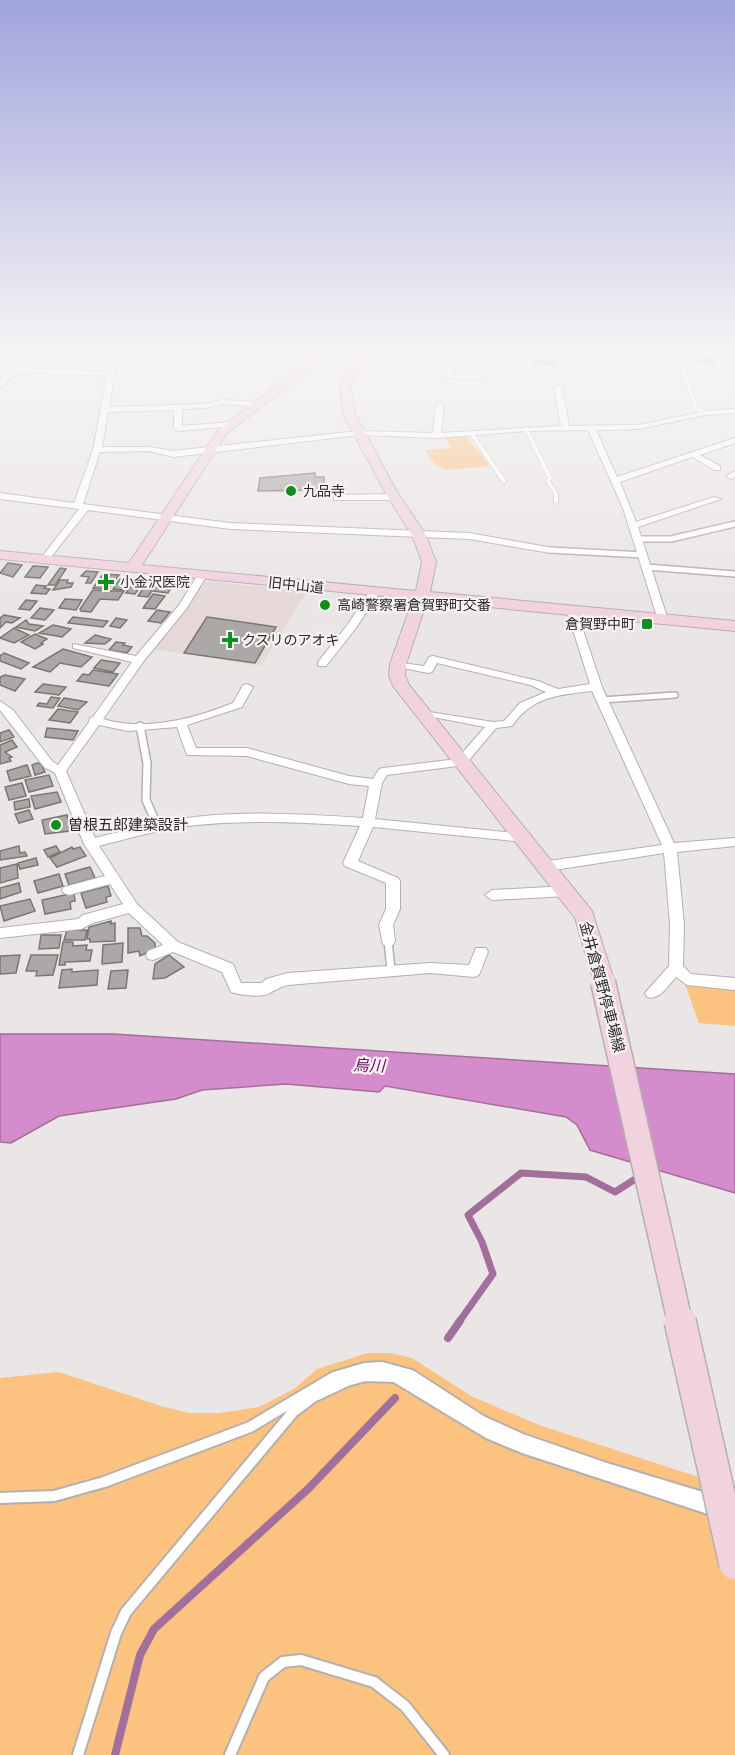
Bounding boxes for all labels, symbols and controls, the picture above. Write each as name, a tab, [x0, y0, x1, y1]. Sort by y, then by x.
place label: 九品寺	[303, 480, 345, 500]
marker: 九品寺	[284, 484, 298, 498]
place label: 小金沢医院	[120, 571, 190, 591]
street label: 旧中山道	[267, 571, 325, 597]
marker: 小金沢医院	[97, 573, 115, 591]
place label: 高崎警察署倉賀野町交番	[337, 594, 491, 614]
marker: 高崎警察署倉賀野町交番	[318, 598, 332, 612]
place label: 倉賀野中町	[565, 613, 635, 633]
marker: 倉賀野中町	[640, 617, 654, 631]
place label: クスリのアオキ	[242, 629, 340, 649]
marker: クスリのアオキ	[223, 633, 237, 647]
place label: 曽根五郎建築設計	[68, 812, 188, 835]
marker: 曽根五郎建築設計	[49, 818, 63, 832]
street label: 金井倉賀野停車場線	[575, 918, 632, 1055]
water label: 烏川	[353, 1051, 387, 1077]

